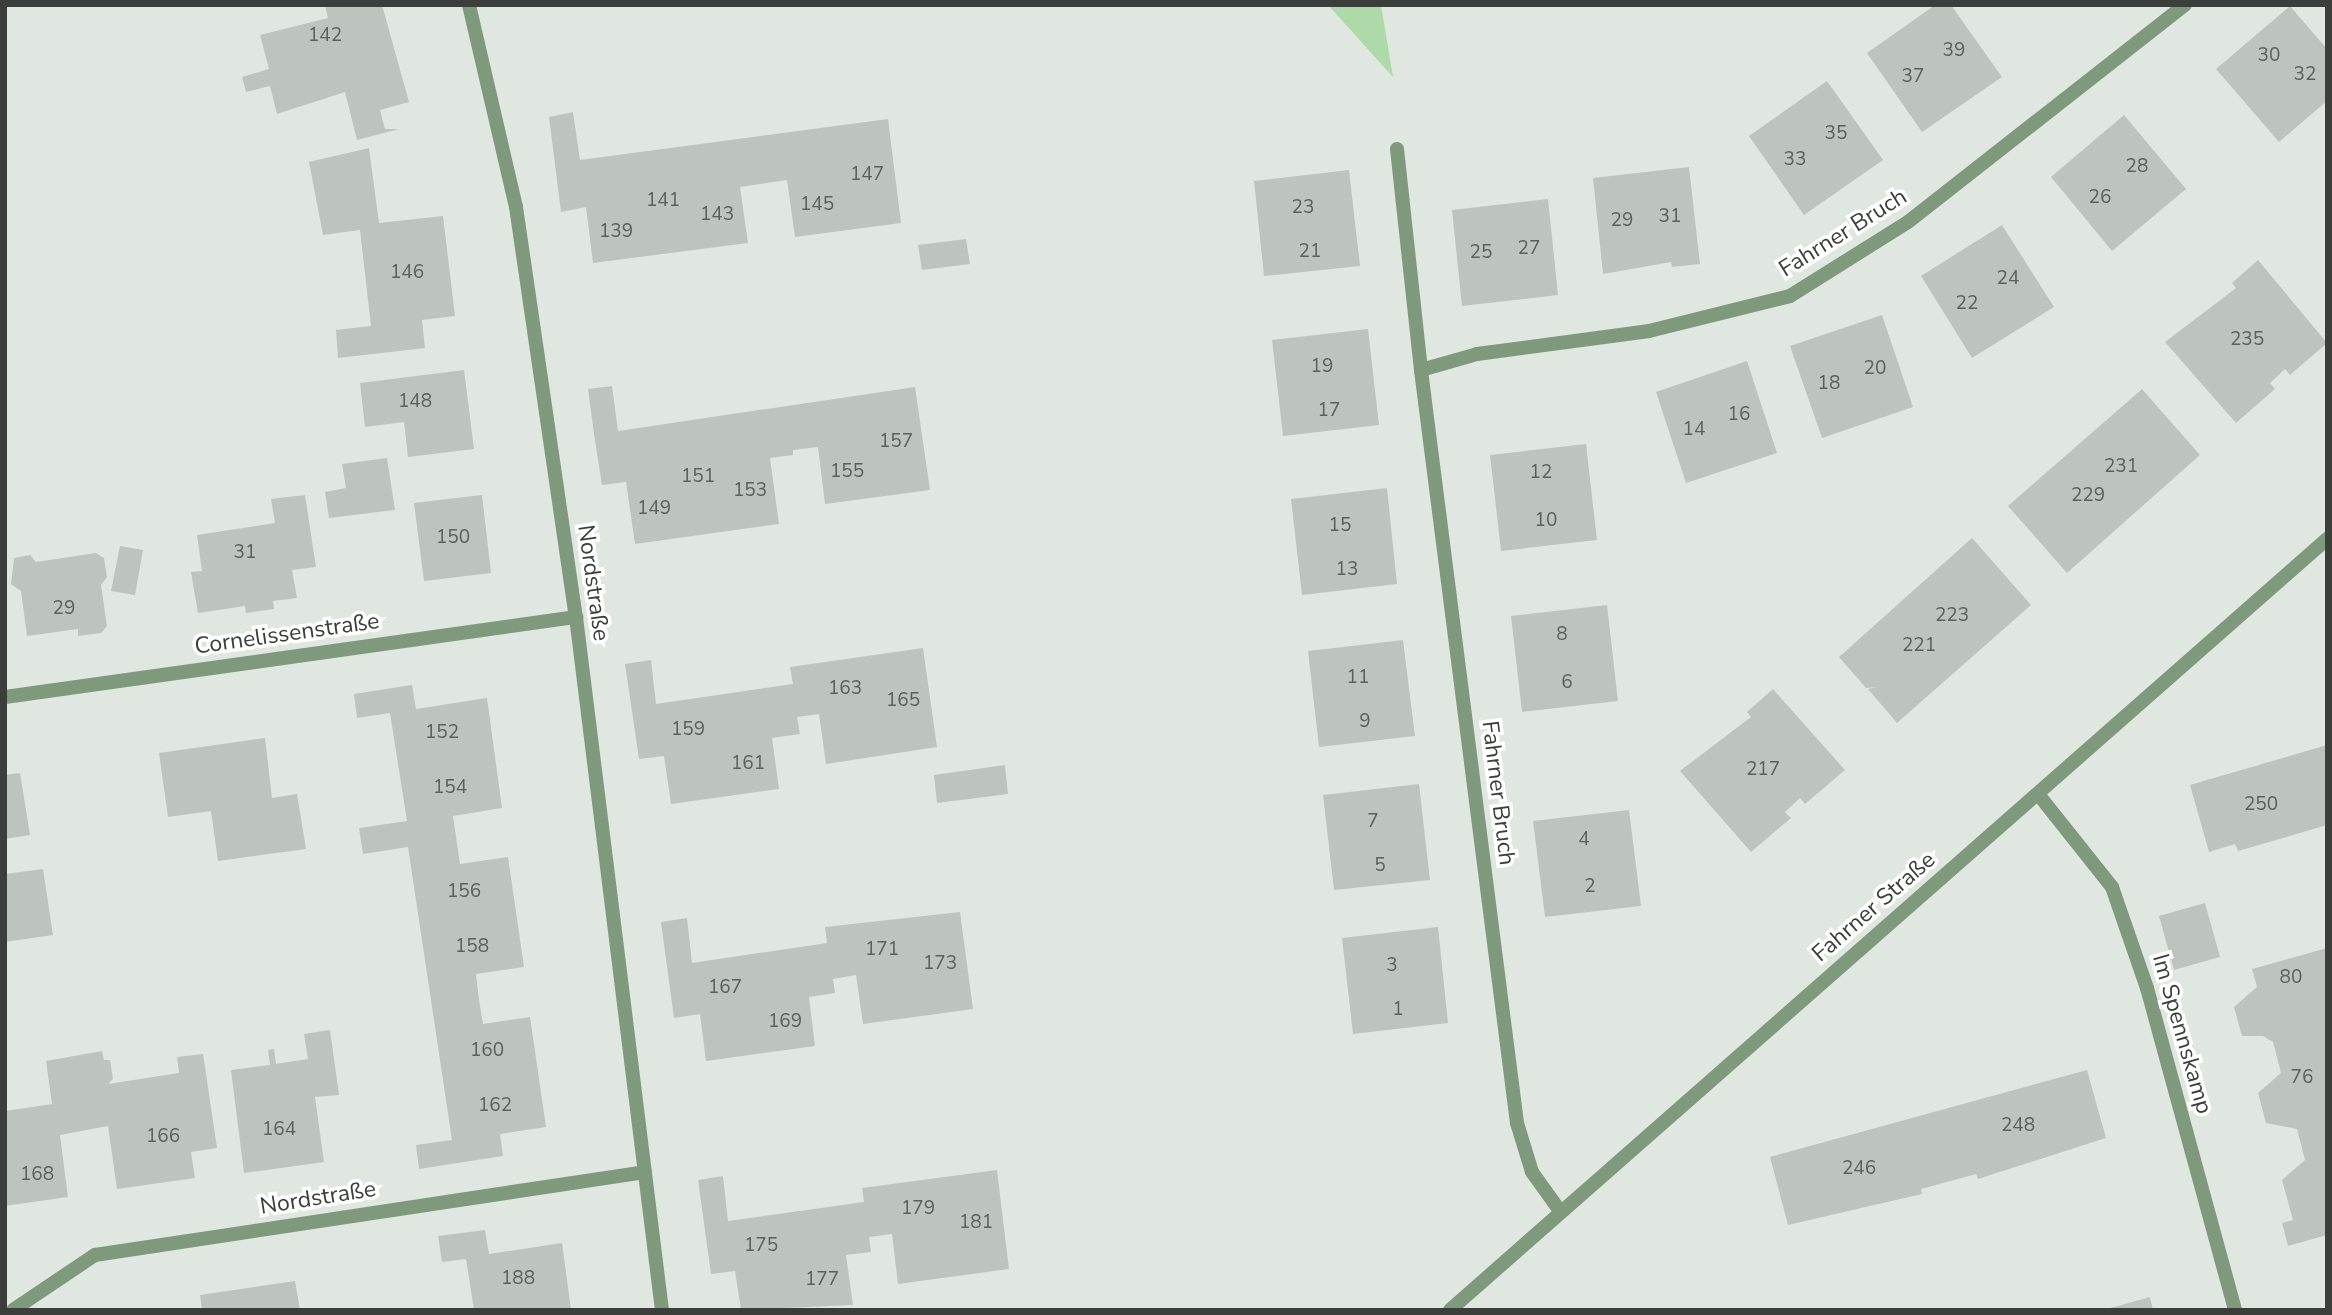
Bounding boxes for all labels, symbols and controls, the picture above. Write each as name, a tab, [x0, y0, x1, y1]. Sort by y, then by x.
house number: 142	[308, 25, 342, 47]
house number: 39	[1943, 40, 1965, 62]
house number: 30	[2258, 45, 2280, 67]
house number: 32	[2294, 64, 2316, 86]
house number: 37	[1902, 66, 1924, 88]
house number: 35	[1825, 123, 1847, 145]
house number: 33	[1784, 149, 1806, 171]
house number: 28	[2126, 156, 2148, 178]
house number: 147	[850, 164, 884, 186]
street label: Fahrner Bruch	[1774, 183, 1912, 283]
house number: 26	[2089, 187, 2111, 209]
house number: 141	[646, 190, 680, 212]
house number: 145	[800, 194, 834, 216]
house number: 23	[1292, 197, 1314, 219]
house number: 143	[700, 204, 734, 226]
house number: 31	[1659, 206, 1681, 228]
house number: 29	[1611, 210, 1633, 232]
house number: 139	[599, 221, 633, 243]
house number: 27	[1518, 238, 1540, 260]
house number: 21	[1299, 241, 1321, 263]
house number: 25	[1470, 242, 1492, 264]
house number: 146	[390, 262, 424, 284]
house number: 24	[1997, 268, 2019, 290]
house number: 22	[1956, 293, 1978, 315]
house number: 235	[2230, 329, 2264, 351]
house number: 19	[1311, 356, 1333, 378]
house number: 20	[1864, 358, 1886, 380]
house number: 18	[1818, 373, 1840, 395]
house number: 148	[398, 391, 432, 413]
house number: 17	[1318, 400, 1340, 422]
house number: 16	[1728, 404, 1750, 426]
house number: 14	[1683, 419, 1705, 441]
house number: 157	[879, 431, 913, 453]
house number: 231	[2104, 456, 2138, 478]
house number: 155	[830, 461, 864, 483]
house number: 12	[1530, 462, 1552, 484]
house number: 151	[681, 466, 715, 488]
house number: 153	[733, 480, 767, 502]
house number: 229	[2071, 485, 2105, 507]
house number: 149	[637, 498, 671, 520]
house number: 10	[1535, 510, 1557, 532]
house number: 15	[1329, 515, 1351, 537]
street label: Nordstraße	[571, 523, 615, 643]
house number: 150	[436, 527, 470, 549]
house number: 31	[234, 542, 256, 564]
house number: 13	[1336, 559, 1358, 581]
house number: 29	[53, 598, 75, 620]
house number: 223	[1935, 605, 1969, 627]
street label: Cornelissenstraße	[193, 607, 381, 661]
house number: 8	[1556, 624, 1568, 646]
house number: 221	[1902, 635, 1936, 657]
house number: 11	[1347, 667, 1369, 689]
house number: 6	[1561, 672, 1573, 694]
house number: 163	[828, 678, 862, 700]
house number: 165	[886, 690, 920, 712]
house number: 9	[1359, 711, 1371, 733]
house number: 159	[671, 719, 705, 741]
street label: Fahrner Bruch	[1475, 719, 1521, 867]
house number: 152	[425, 722, 459, 744]
house number: 161	[731, 753, 765, 775]
house number: 217	[1746, 759, 1780, 781]
house number: 154	[433, 777, 467, 799]
house number: 250	[2244, 794, 2278, 816]
house number: 7	[1367, 811, 1379, 833]
house number: 4	[1578, 829, 1590, 851]
street label: Fahrner Straße	[1807, 846, 1941, 968]
house number: 5	[1374, 855, 1386, 877]
house number: 2	[1584, 876, 1596, 898]
house number: 156	[447, 881, 481, 903]
house number: 158	[455, 936, 489, 958]
house number: 171	[865, 939, 899, 961]
street label: Im Spennskamp	[2146, 951, 2218, 1117]
house number: 173	[923, 953, 957, 975]
house number: 3	[1386, 955, 1398, 977]
house number: 80	[2280, 967, 2302, 989]
house number: 167	[708, 977, 742, 999]
house number: 1	[1392, 999, 1404, 1021]
house number: 169	[768, 1011, 802, 1033]
house number: 160	[470, 1040, 504, 1062]
house number: 76	[2291, 1067, 2313, 1089]
house number: 162	[478, 1095, 512, 1117]
house number: 248	[2001, 1115, 2035, 1137]
house number: 164	[262, 1119, 296, 1141]
house number: 166	[146, 1126, 180, 1148]
house number: 246	[1842, 1158, 1876, 1180]
house number: 168	[20, 1164, 54, 1186]
street label: Nordstraße	[258, 1175, 378, 1221]
house number: 179	[901, 1198, 935, 1220]
house number: 181	[959, 1212, 993, 1234]
house number: 175	[744, 1235, 778, 1257]
house number: 188	[501, 1268, 535, 1290]
house number: 177	[805, 1269, 839, 1291]

